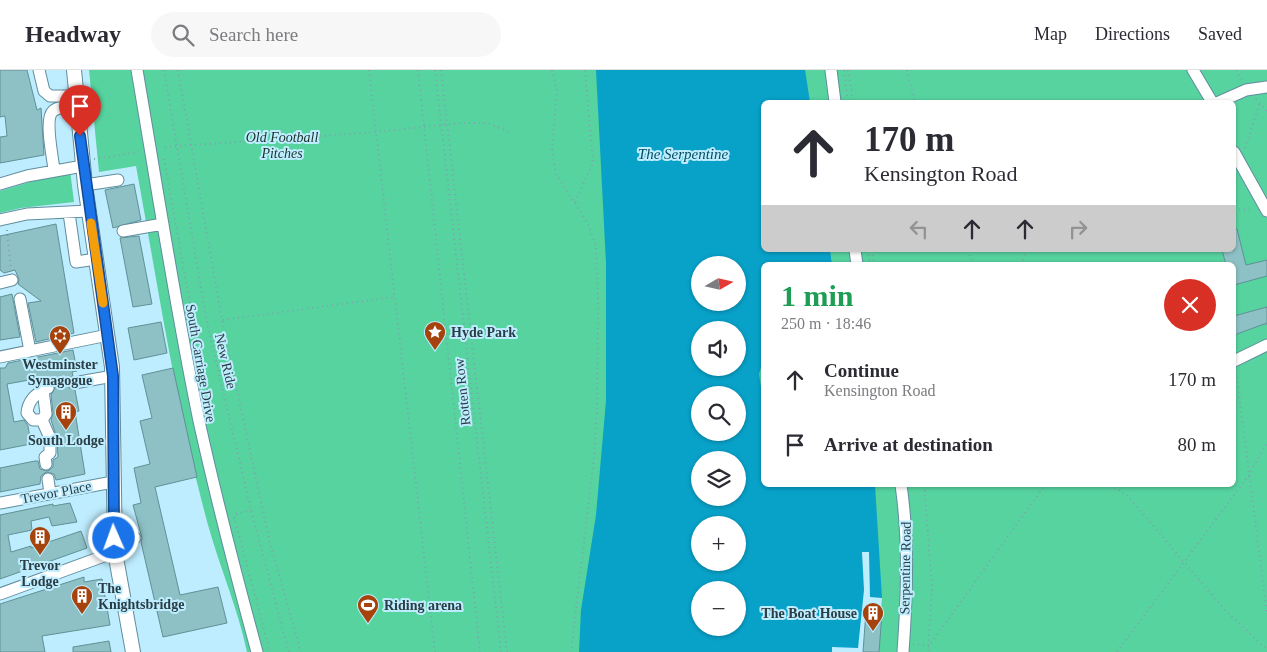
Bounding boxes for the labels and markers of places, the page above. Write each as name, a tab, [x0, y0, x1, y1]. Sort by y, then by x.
pin	[59, 85, 101, 136]
place icon: Hyde Park	[423, 320, 447, 351]
synagogue icon: Westminster Synagogue	[48, 324, 72, 355]
place label: Hyde Park	[451, 325, 516, 340]
place label: Westminster Synagogue	[22, 357, 98, 388]
building icon: South Lodge	[54, 400, 78, 431]
place label: South Lodge	[28, 433, 104, 448]
building icon: Trevor Lodge	[28, 525, 52, 556]
place label: Trevor Lodge	[20, 558, 60, 589]
place label: The Knightsbridge	[98, 581, 184, 612]
building icon: The Knightsbridge	[70, 584, 94, 615]
sports icon: Riding arena	[356, 593, 380, 624]
place label: Riding arena	[384, 598, 462, 613]
building icon: The Boat House	[861, 601, 885, 632]
place label: The Boat House	[761, 606, 857, 621]

